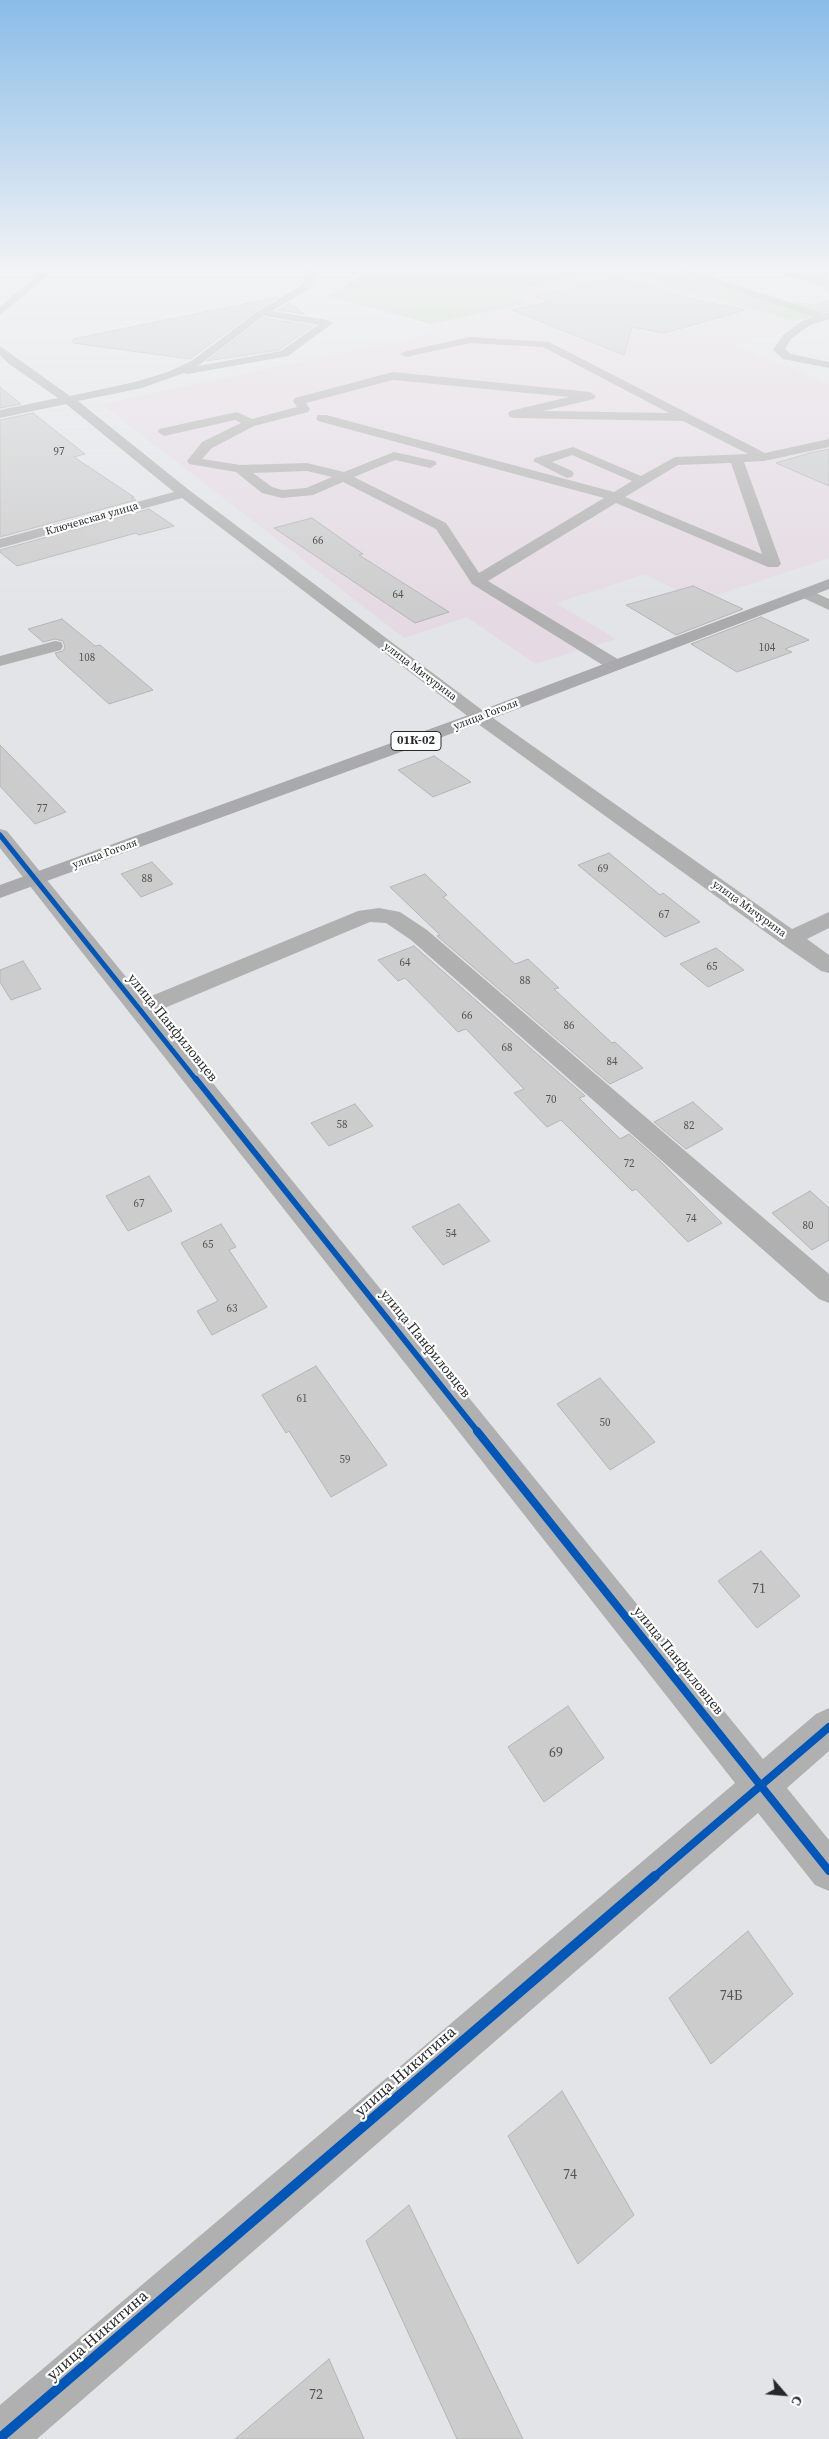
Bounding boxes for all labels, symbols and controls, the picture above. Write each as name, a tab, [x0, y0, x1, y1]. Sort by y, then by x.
house number: 97	[54, 445, 64, 459]
street label: Ключевская улица	[44, 499, 140, 539]
house number: 66	[313, 534, 323, 548]
house number: 64	[393, 588, 403, 602]
street label: улица Мичурина	[381, 640, 459, 704]
house number: 104	[759, 641, 775, 655]
house number: 108	[79, 651, 95, 665]
street label: улица Гоголя	[452, 697, 520, 733]
road number: 01К-02	[391, 731, 441, 750]
house number: 77	[37, 802, 47, 816]
street label: улица Гоголя	[71, 836, 139, 872]
house number: 69	[598, 862, 608, 876]
house number: 88	[142, 872, 152, 886]
street label: улица Мичурина	[709, 878, 789, 940]
house number: 67	[659, 908, 669, 922]
house number: 64	[400, 956, 410, 970]
house number: 65	[707, 960, 717, 974]
street label: улица Панфиловцев	[123, 971, 221, 1085]
house number: 88	[520, 974, 530, 988]
house number: 66	[462, 1009, 472, 1023]
house number: 86	[564, 1019, 574, 1033]
house number: 68	[502, 1041, 512, 1055]
house number: 84	[607, 1055, 617, 1069]
house number: 70	[546, 1093, 556, 1107]
house number: 58	[337, 1118, 347, 1132]
house number: 82	[684, 1119, 694, 1133]
house number: 72	[624, 1157, 634, 1171]
house number: 67	[134, 1197, 144, 1211]
house number: 74	[686, 1212, 696, 1226]
house number: 80	[803, 1219, 813, 1233]
house number: 54	[446, 1227, 456, 1241]
house number: 65	[203, 1238, 213, 1252]
street label: улица Панфиловцев	[376, 1287, 474, 1401]
house number: 63	[227, 1302, 237, 1316]
house number: 61	[297, 1392, 307, 1406]
house number: 50	[600, 1416, 610, 1430]
house number: 59	[340, 1453, 350, 1467]
house number: 71	[752, 1581, 766, 1597]
street label: улица Панфиловцев	[629, 1604, 727, 1718]
house number: 69	[549, 1745, 563, 1761]
house number: 74Б	[720, 1988, 742, 2004]
street label: улица Никитина	[352, 2023, 460, 2121]
house number: 74	[563, 2167, 577, 2183]
street label: улица Никитина	[44, 2287, 152, 2385]
north arrow	[759, 2369, 809, 2419]
house number: 72	[309, 2387, 323, 2403]
text: С	[786, 2392, 808, 2409]

